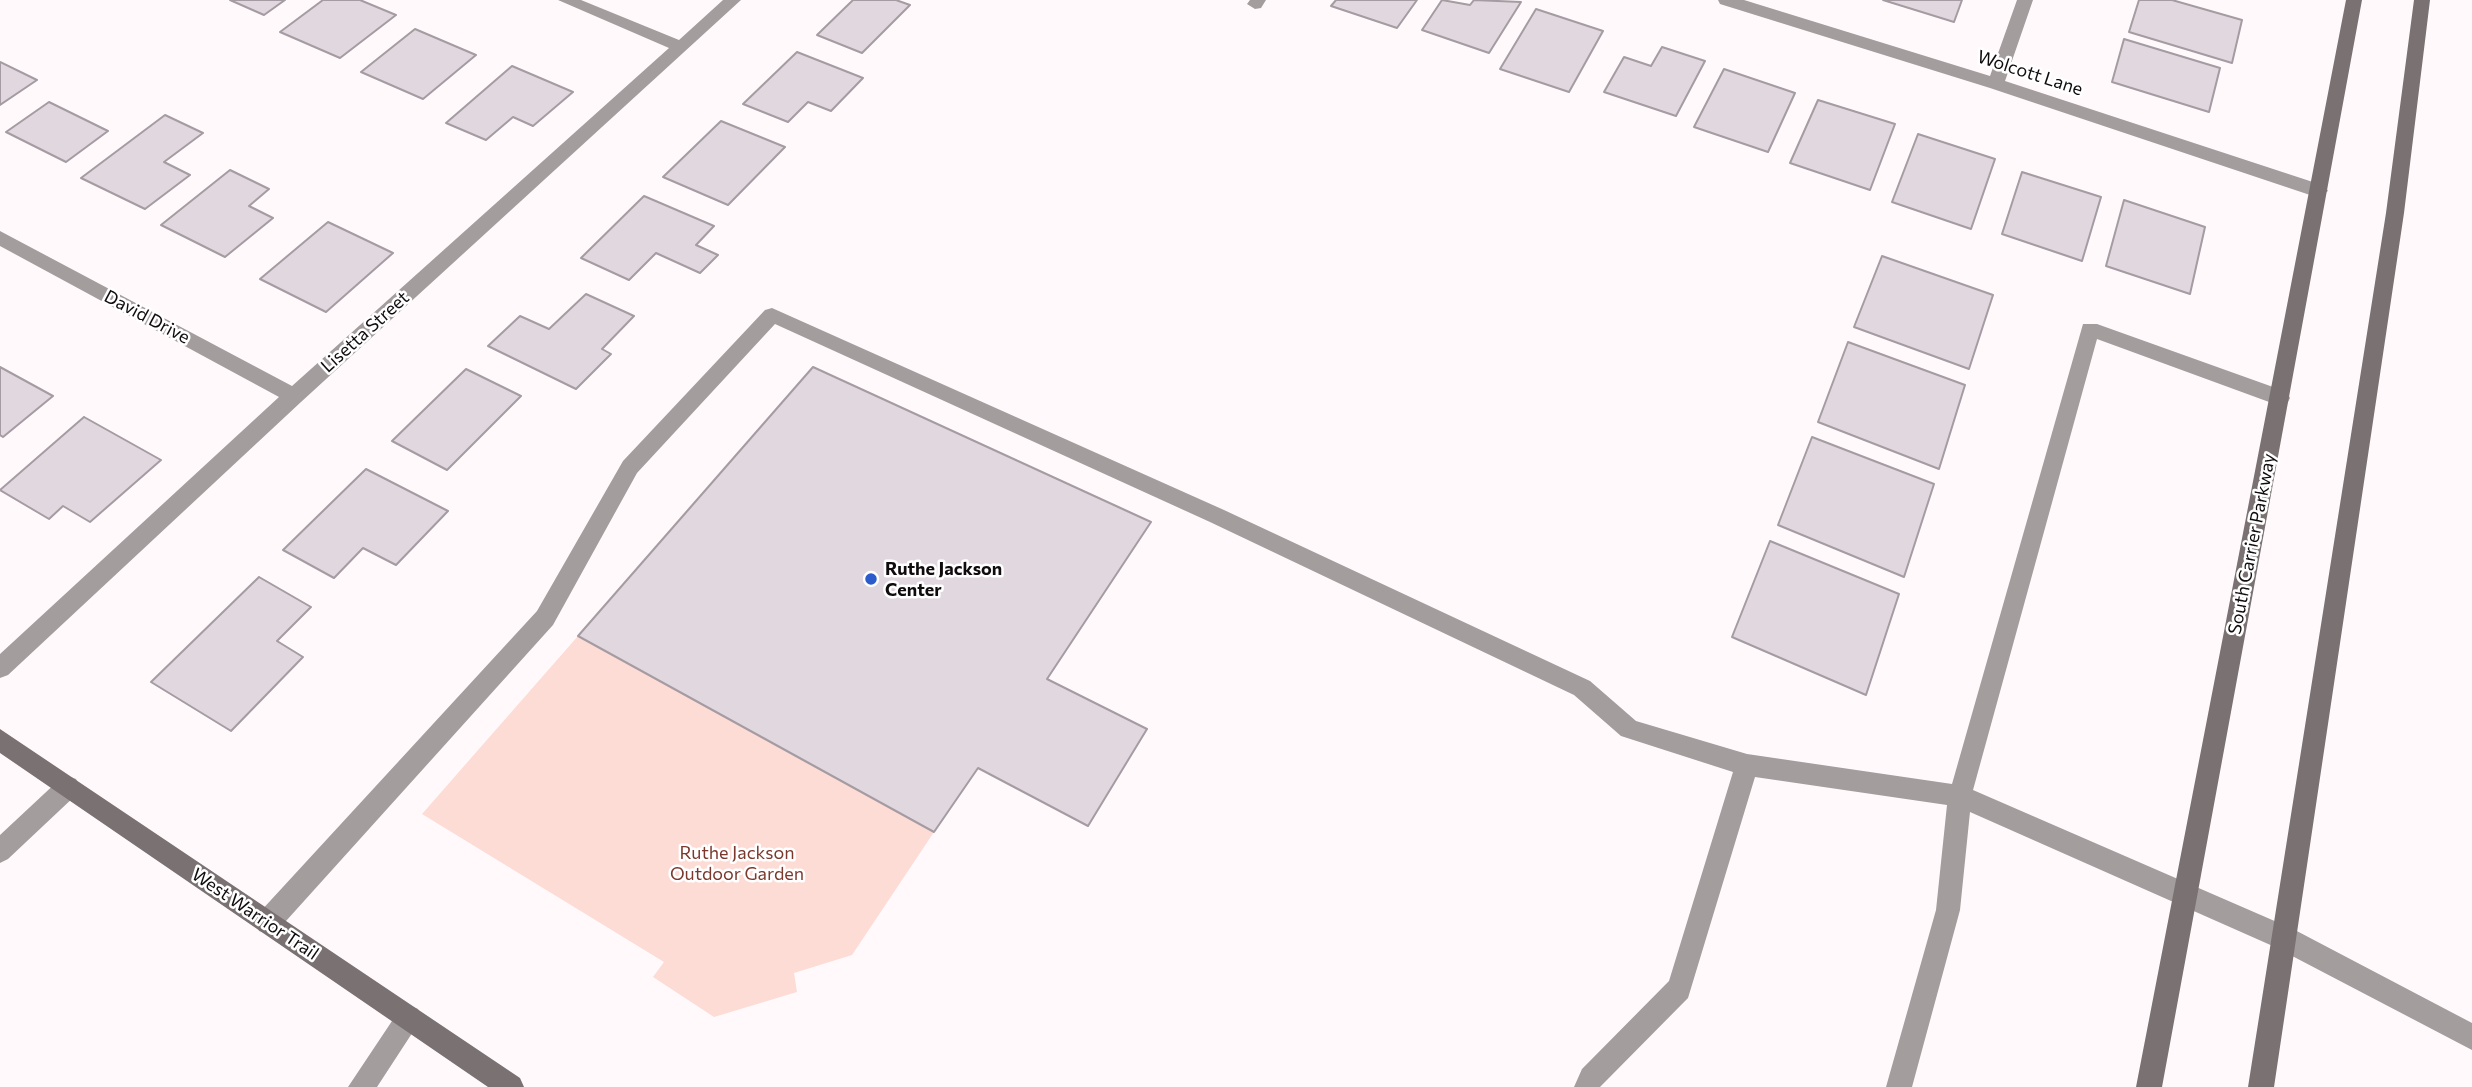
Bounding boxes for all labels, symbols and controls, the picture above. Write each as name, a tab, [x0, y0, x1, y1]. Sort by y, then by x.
street label: Wolcott Lane	[1975, 46, 2085, 100]
street label: David Drive	[101, 285, 193, 349]
street label: Lisetta Street	[317, 287, 413, 377]
street label: South Carrier Parkway	[2224, 452, 2280, 636]
place label: Ruthe Jackson Center	[885, 558, 1002, 600]
marker: Ruthe Jackson Center	[863, 571, 879, 587]
park label: Ruthe Jackson Outdoor Garden	[670, 842, 804, 884]
street label: West Warrior Trail	[187, 864, 323, 964]

